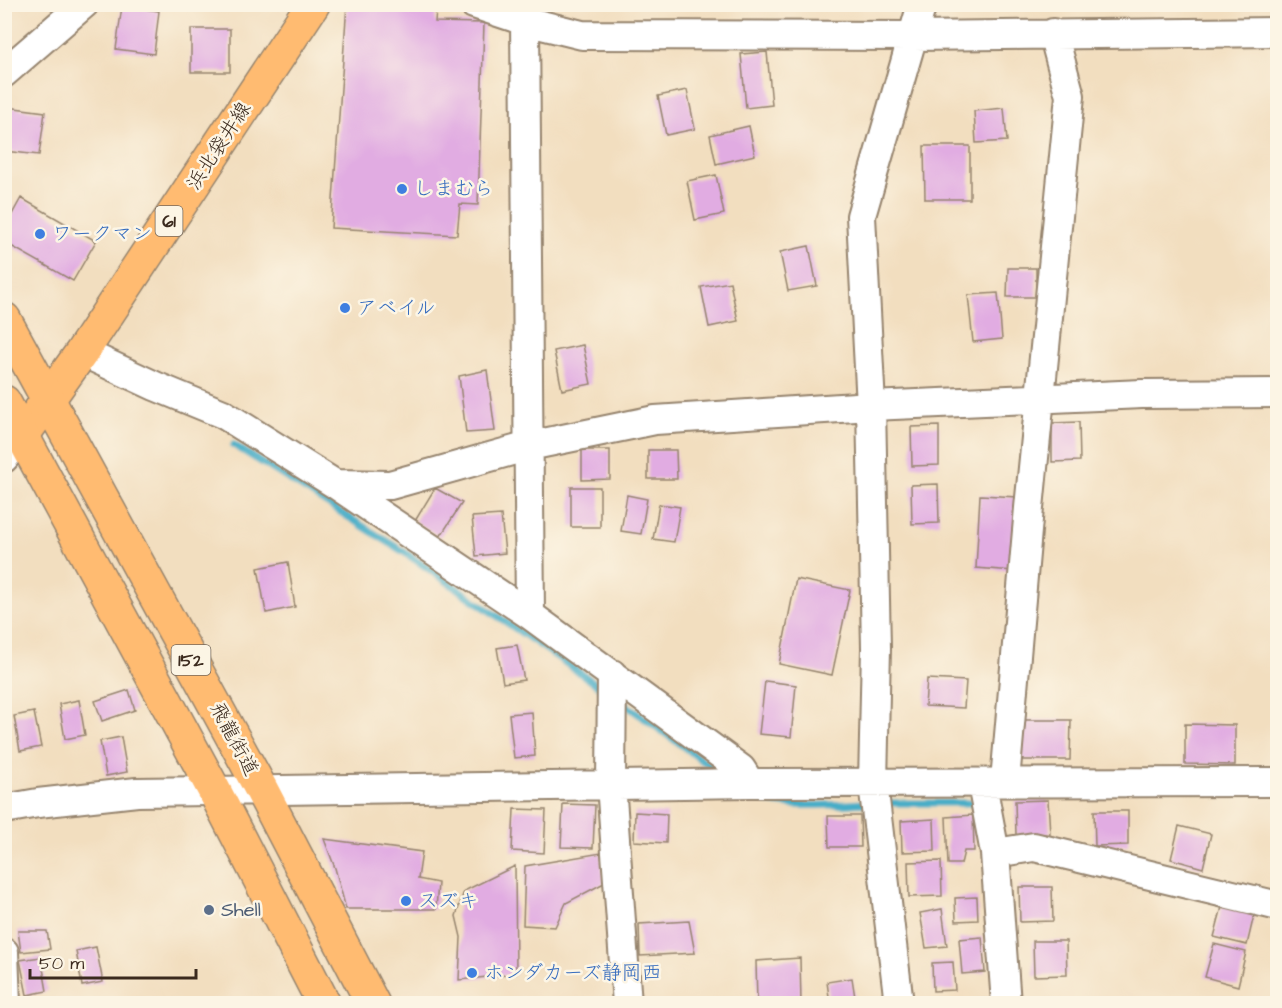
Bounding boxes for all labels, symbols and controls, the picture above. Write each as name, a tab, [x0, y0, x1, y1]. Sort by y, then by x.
street label: 浜北袋井線	[180, 96, 258, 196]
place label: しまむら	[414, 175, 494, 203]
marker: しまむら	[395, 182, 409, 196]
road number: 61	[156, 206, 182, 236]
place label: ワークマン	[52, 220, 152, 248]
marker: ワークマン	[33, 227, 47, 241]
place label: アベイル	[357, 294, 436, 322]
marker: アベイル	[338, 301, 352, 315]
road number: 152	[172, 645, 210, 675]
street label: 飛龍街道	[203, 697, 265, 781]
place label: スズキ	[418, 887, 479, 915]
marker: スズキ	[399, 894, 413, 908]
place label: Shell	[221, 896, 261, 924]
marker: Shell	[202, 903, 216, 917]
scale bar	[30, 942, 196, 980]
text: 50 m	[39, 951, 84, 976]
place label: ホンダカーズ静岡西	[484, 959, 662, 987]
marker: ホンダカーズ静岡西	[465, 966, 479, 980]

